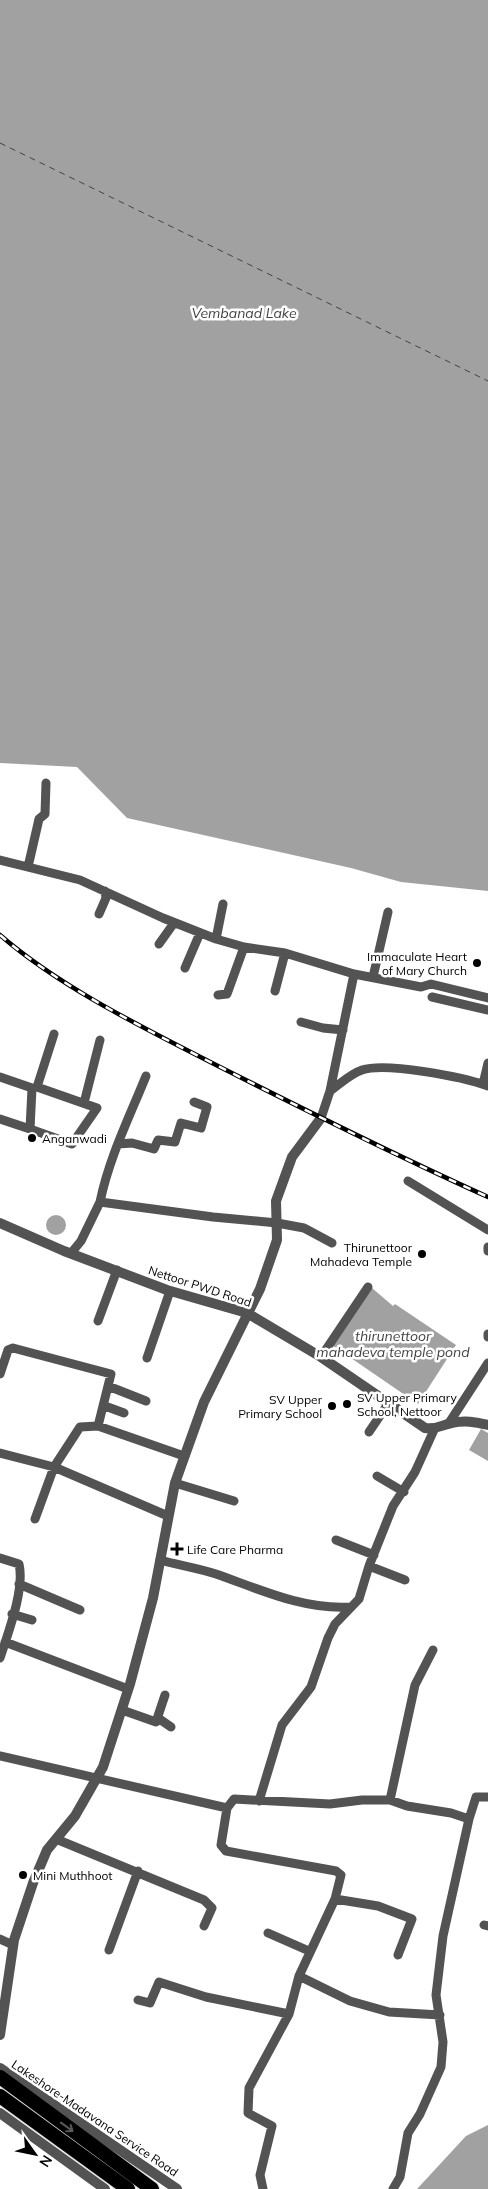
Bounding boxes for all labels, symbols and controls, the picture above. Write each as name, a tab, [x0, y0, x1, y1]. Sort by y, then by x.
water label: Vembanad Lake	[192, 304, 297, 322]
place label: Immaculate Heart of Mary Church	[367, 949, 467, 978]
marker: Immaculate Heart of Mary Church	[471, 957, 483, 969]
place label: Anganwadi	[42, 1131, 107, 1146]
marker: Anganwadi	[26, 1132, 38, 1144]
place label: Thirunettoor Mahadeva Temple	[310, 1240, 413, 1269]
marker: Thirunettoor Mahadeva Temple	[416, 1248, 428, 1260]
street label: Nettoor PWD Road	[147, 1262, 253, 1310]
water label: thirunettoor mahadeva temple pond	[316, 1327, 470, 1361]
place label: SV Upper Primary School, Nettoor	[357, 1390, 457, 1419]
place label: SV Upper Primary School	[238, 1392, 323, 1421]
marker: SV Upper Primary School, Nettoor	[341, 1398, 353, 1410]
marker: SV Upper Primary School	[326, 1400, 338, 1412]
place label: Life Care Pharma	[187, 1542, 283, 1557]
marker: Life Care Pharma	[171, 1543, 183, 1555]
place label: Mini Muthhoot	[33, 1868, 113, 1883]
marker: Mini Muthhoot	[17, 1869, 29, 1881]
street label: Lakeshore-Madavana Service Road	[9, 2057, 181, 2179]
one-way arrow	[60, 2122, 74, 2132]
north arrow	[10, 2129, 60, 2179]
text: N	[35, 2152, 56, 2170]

